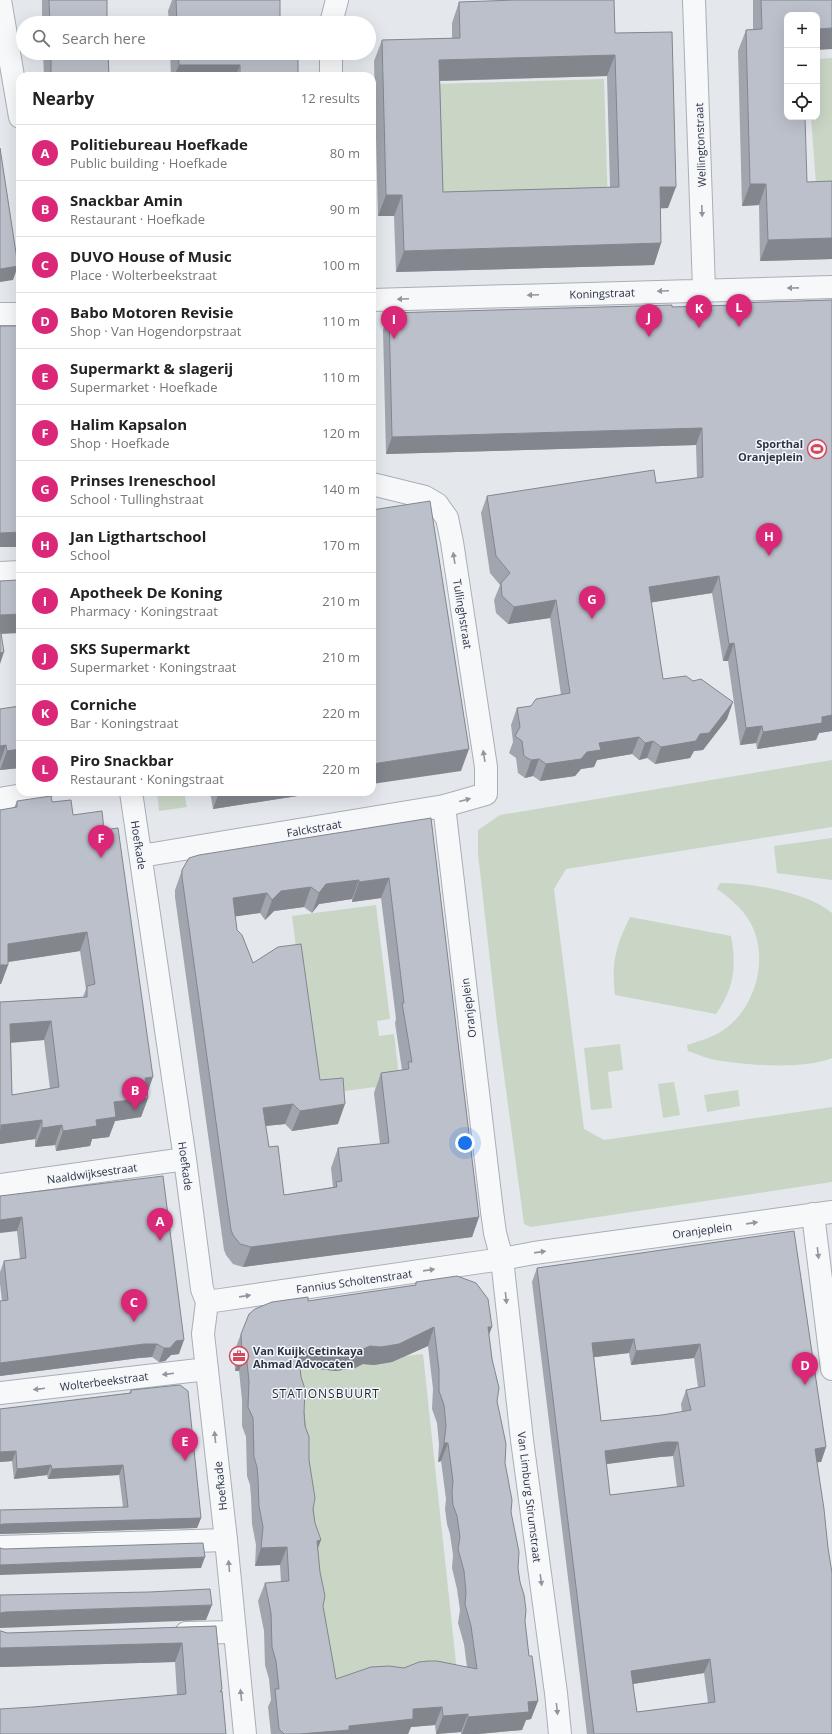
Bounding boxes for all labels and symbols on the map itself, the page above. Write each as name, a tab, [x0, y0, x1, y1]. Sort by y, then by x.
street label: Wellingtonstraat	[691, 102, 709, 187]
one-way arrow	[699, 205, 705, 218]
street label: Koningstraat	[569, 284, 635, 302]
one-way arrow	[786, 285, 799, 291]
one-way arrow	[656, 288, 669, 294]
one-way arrow	[527, 291, 539, 298]
pin: L	[726, 294, 752, 327]
one-way arrow	[397, 295, 409, 302]
pin: K	[686, 295, 712, 328]
pin: J	[636, 304, 662, 337]
pin: I	[381, 306, 407, 339]
place label: Sporthal Oranjeplein	[738, 436, 803, 464]
sports icon: Sporthal Oranjeplein	[806, 438, 828, 460]
pin: H	[756, 523, 782, 556]
one-way arrow	[451, 552, 457, 564]
street label: Tullinghstraat	[450, 578, 476, 650]
pin: G	[579, 586, 605, 619]
one-way arrow	[481, 750, 487, 762]
one-way arrow	[459, 797, 471, 803]
street label: Falckstraat	[285, 816, 343, 840]
street label: Hoefkade	[128, 819, 150, 871]
pin: F	[88, 825, 114, 858]
street label: Oranjeplein	[457, 977, 479, 1039]
pin: B	[122, 1077, 148, 1110]
your location	[455, 1133, 475, 1153]
street label: Hoefkade	[175, 1140, 197, 1192]
street label: Naaldwijksestraat	[46, 1159, 138, 1187]
pin: A	[147, 1208, 173, 1241]
street label: Oranjeplein	[671, 1218, 733, 1242]
one-way arrow	[746, 1220, 758, 1226]
one-way arrow	[815, 1247, 821, 1259]
one-way arrow	[534, 1249, 546, 1255]
street label: Fannius Scholtenstraat	[295, 1265, 413, 1297]
one-way arrow	[423, 1267, 435, 1273]
pin: C	[121, 1289, 147, 1322]
one-way arrow	[503, 1292, 509, 1304]
one-way arrow	[239, 1293, 251, 1299]
place label: Van Kuijk Cetinkaya Ahmad Advocaten	[253, 1343, 363, 1371]
office icon: Van Kuijk Cetinkaya Ahmad Advocaten	[228, 1345, 250, 1367]
pin: D	[792, 1352, 818, 1385]
street label: Wolterbeekstraat	[59, 1368, 149, 1394]
one-way arrow	[162, 1371, 174, 1377]
district label: STATIONSBUURT	[272, 1385, 380, 1402]
one-way arrow	[33, 1386, 45, 1392]
pin: E	[172, 1428, 198, 1461]
one-way arrow	[211, 1430, 218, 1443]
street label: Van Limburg Stirumstraat	[515, 1431, 545, 1563]
street label: Hoefkade	[210, 1461, 230, 1511]
one-way arrow	[225, 1560, 232, 1572]
one-way arrow	[538, 1574, 544, 1586]
one-way arrow	[238, 1689, 244, 1701]
one-way arrow	[554, 1703, 561, 1715]

